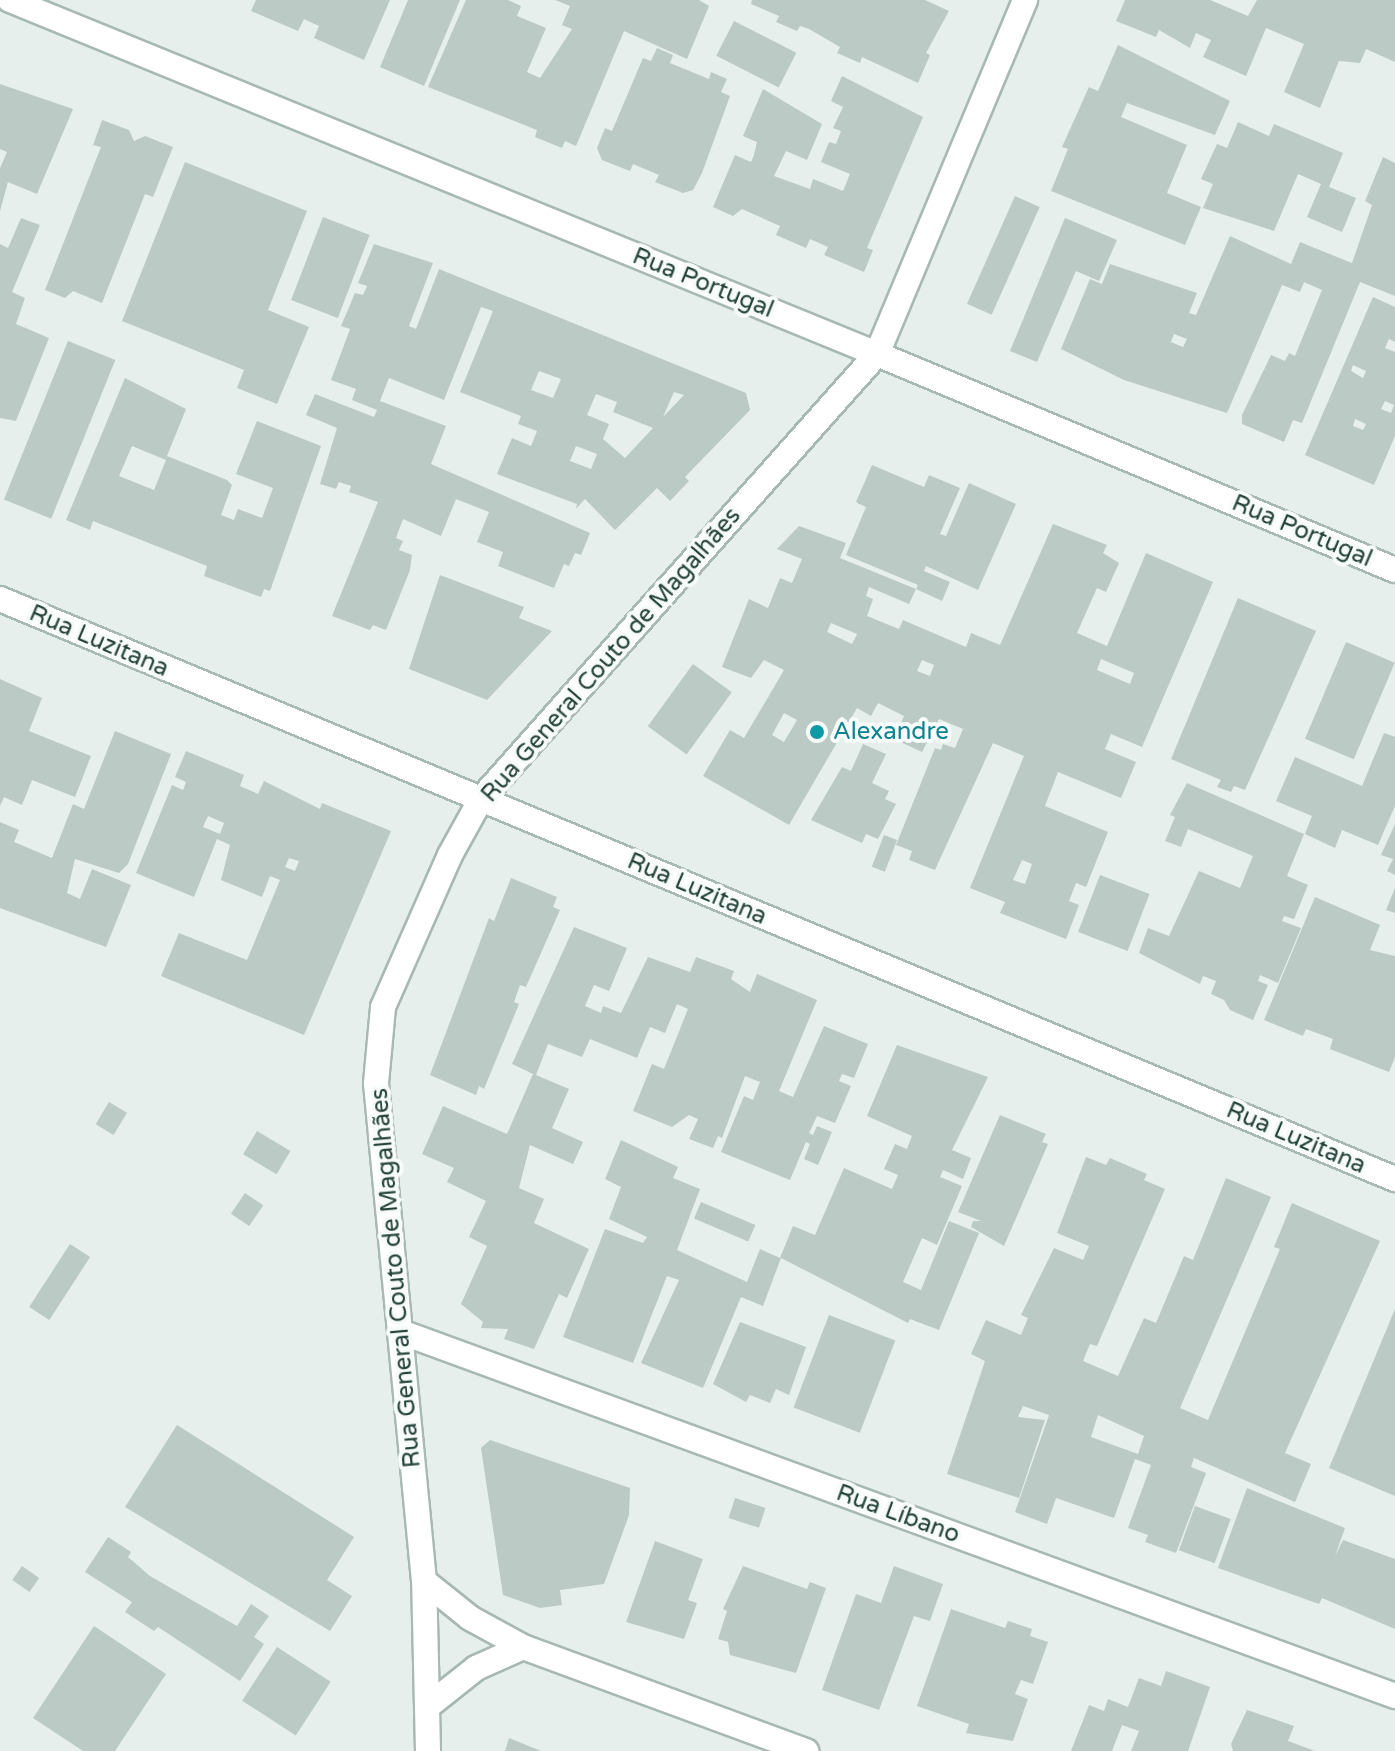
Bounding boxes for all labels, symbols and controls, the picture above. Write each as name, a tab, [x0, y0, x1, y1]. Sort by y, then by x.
street label: Rua Portugal	[628, 242, 778, 324]
street label: Rua Portugal	[1228, 489, 1376, 573]
street label: Rua General Couto de Magalhães	[475, 502, 747, 808]
street label: Rua Luzitana	[25, 599, 173, 683]
place label: Alexandre	[833, 718, 949, 746]
marker: Alexandre	[808, 723, 826, 741]
street label: Rua Luzitana	[623, 847, 771, 931]
street label: Rua General Couto de Magalhães	[365, 1087, 427, 1469]
street label: Rua Luzitana	[1222, 1096, 1370, 1180]
street label: Rua Líbano	[832, 1478, 964, 1550]

